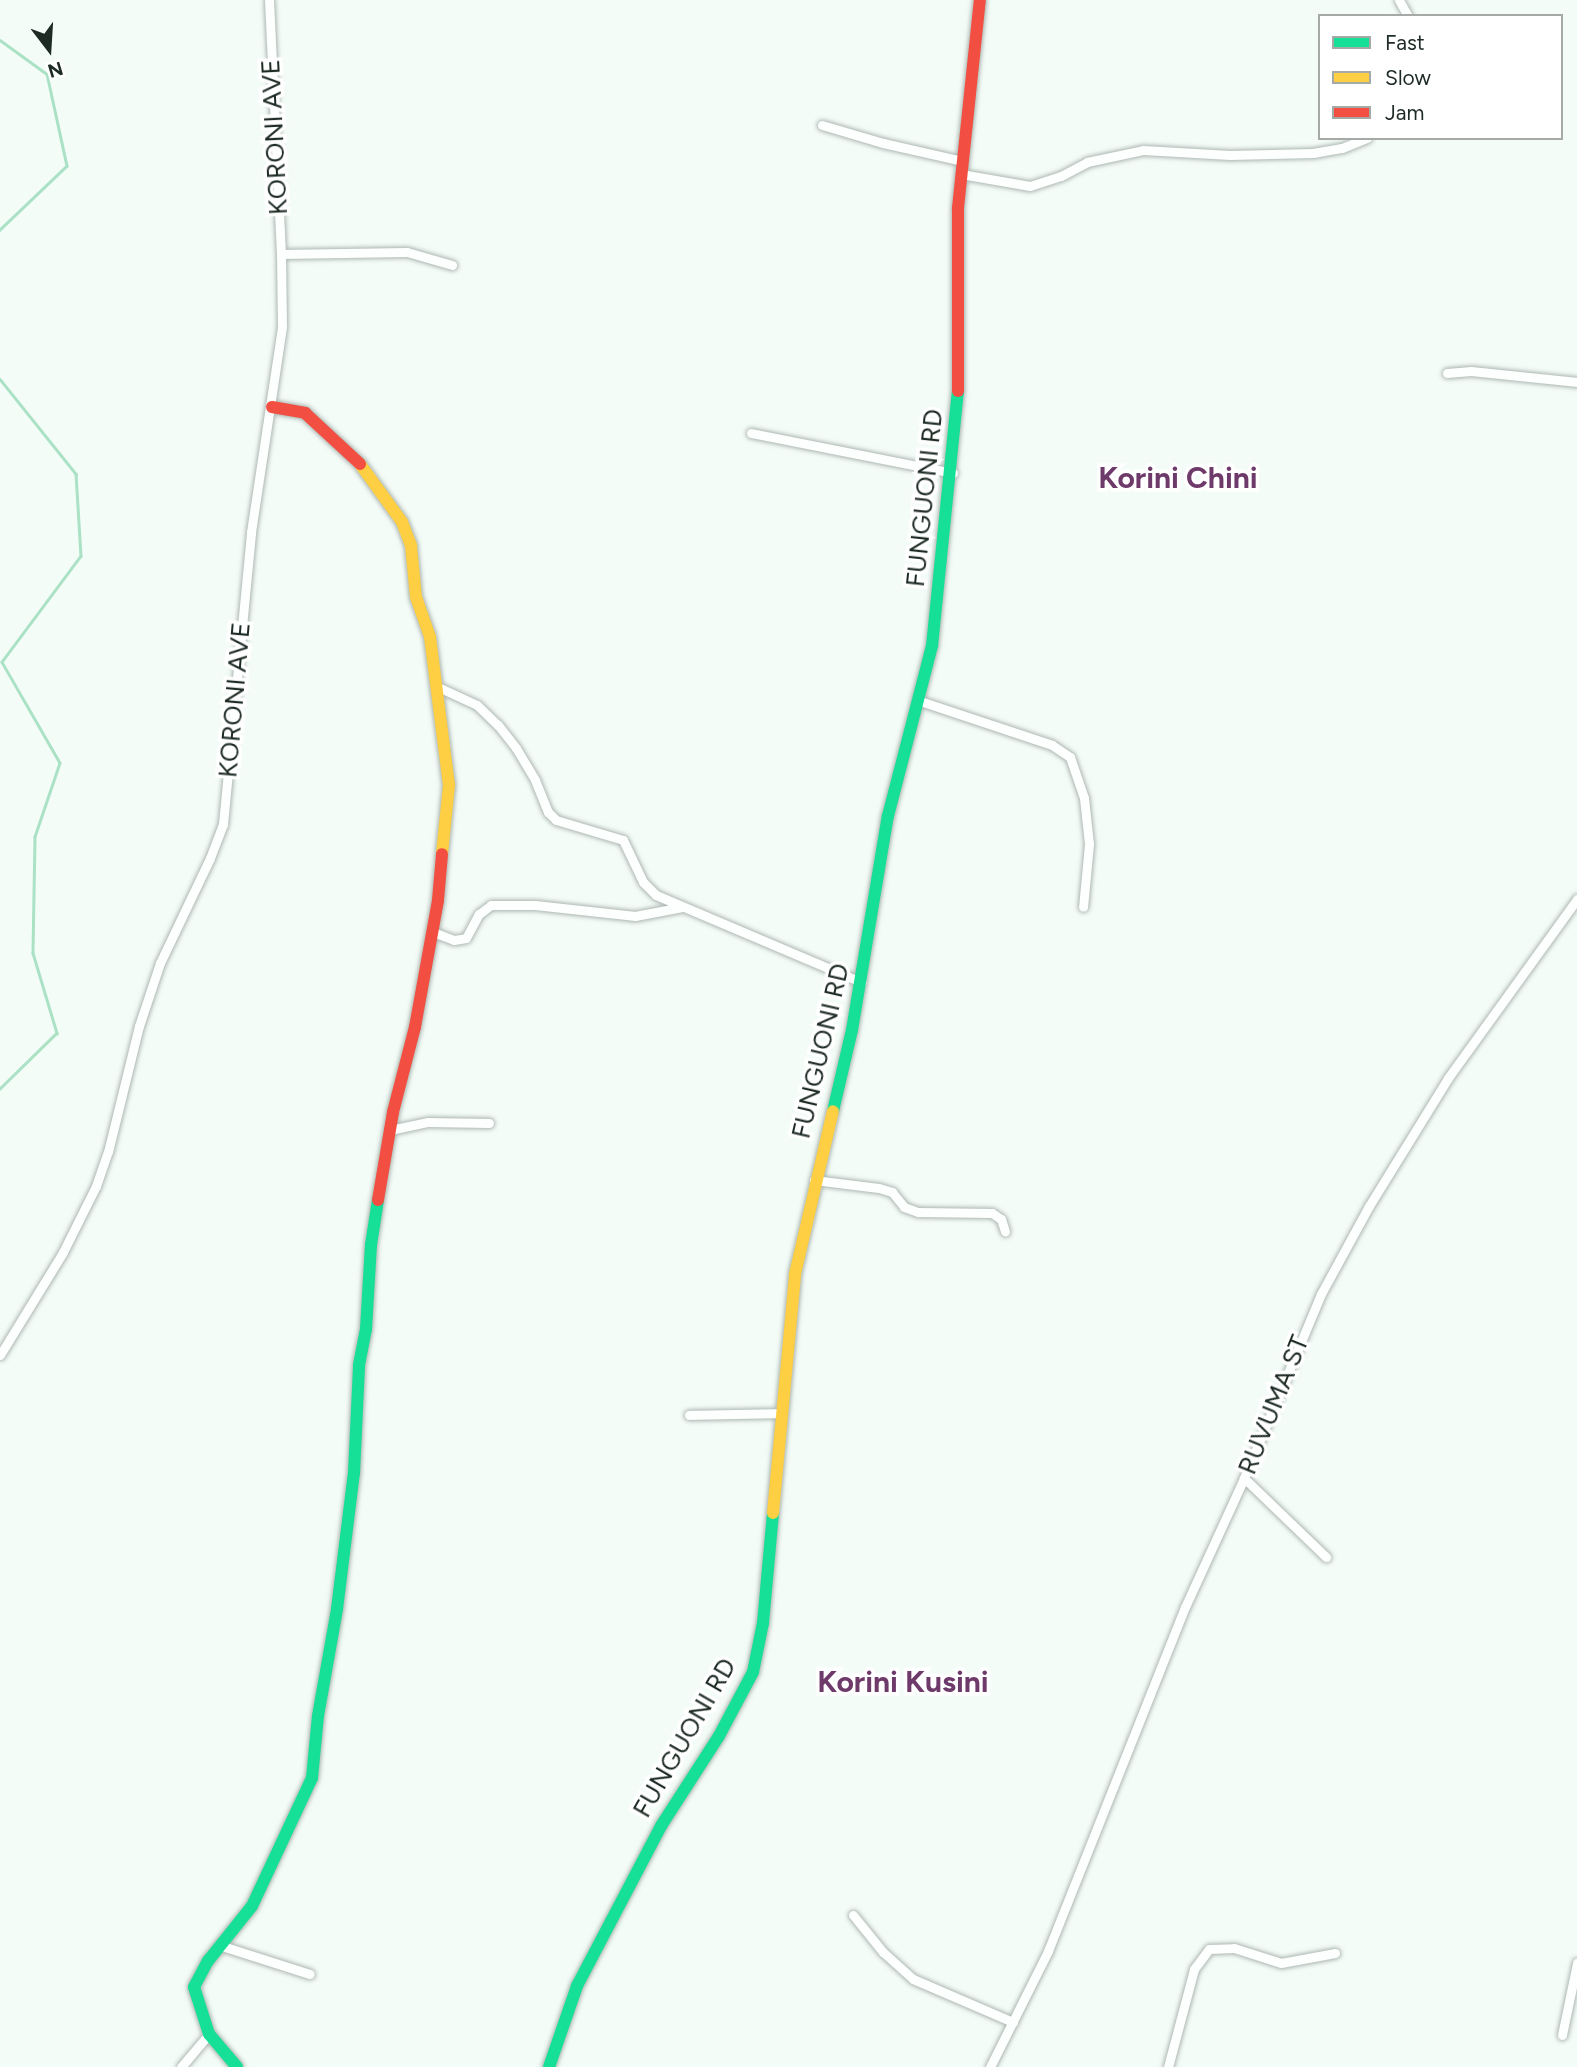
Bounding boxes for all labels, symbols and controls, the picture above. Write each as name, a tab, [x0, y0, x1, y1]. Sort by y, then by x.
north arrow	[14, 14, 84, 84]
legend	[1318, 14, 1563, 140]
text: Fast	[1385, 30, 1425, 55]
text: N	[45, 56, 66, 83]
street label: KORONI AVE	[255, 58, 295, 216]
text: Slow	[1385, 65, 1431, 90]
text: Jam	[1385, 100, 1424, 125]
street label: FUNGUONI RD	[900, 408, 950, 588]
district label: Korini Chini	[1098, 460, 1258, 496]
street label: KORONI AVE	[213, 621, 257, 779]
street label: FUNGUONI RD	[786, 960, 856, 1142]
street label: RUVUMA ST	[1232, 1331, 1316, 1479]
street label: FUNGUONI RD	[627, 1653, 743, 1823]
district label: Korini Kusini	[817, 1664, 989, 1700]

